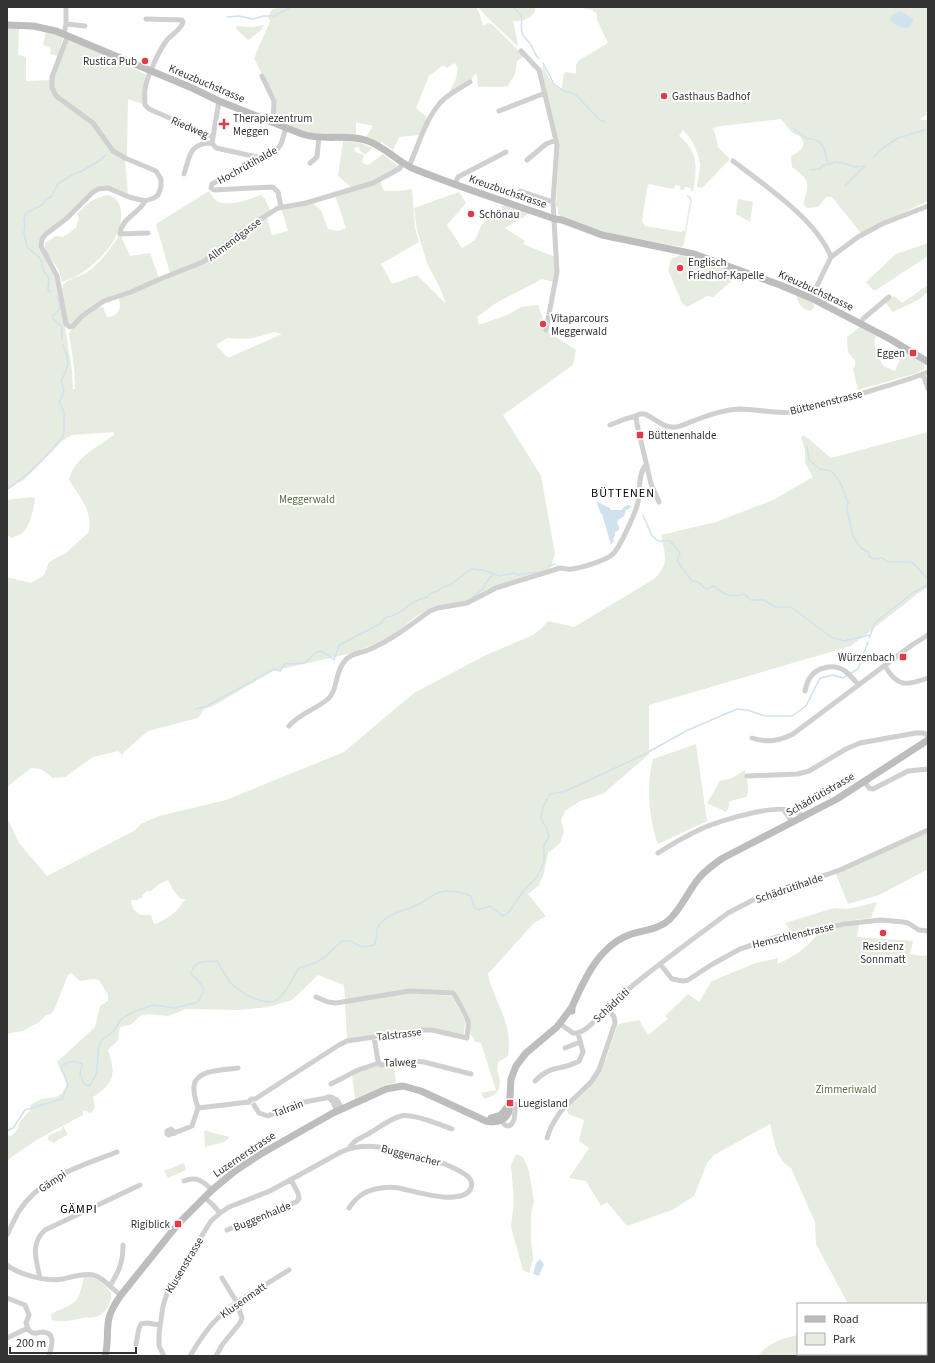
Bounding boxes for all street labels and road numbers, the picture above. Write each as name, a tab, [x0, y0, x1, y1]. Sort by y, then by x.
street label: Kreuzbuchstrasse	[167, 61, 248, 106]
street label: Riedweg	[169, 113, 211, 142]
street label: Hochrütihalde	[215, 143, 280, 188]
street label: Kreuzbuchstrasse	[467, 171, 549, 212]
street label: Allmendgasse	[204, 214, 265, 265]
street label: Kreuzbuchstrasse	[776, 267, 856, 315]
street label: Büttenenstrasse	[788, 386, 865, 419]
street label: Schädrütistrasse	[783, 769, 858, 820]
street label: Schädrütihalde	[753, 870, 826, 907]
street label: Hemschlenstrasse	[751, 919, 836, 952]
street label: Schädrüti	[590, 985, 633, 1026]
street label: Talstrasse	[376, 1024, 423, 1045]
street label: Talweg	[384, 1054, 417, 1071]
street label: Talrain	[271, 1096, 305, 1121]
street label: Luzernerstrasse	[210, 1128, 279, 1181]
street label: Buggenacher	[380, 1141, 442, 1170]
street label: Gämpi	[36, 1167, 69, 1196]
street label: Buggenhalde	[231, 1198, 294, 1235]
street label: Klusenstrasse	[162, 1234, 207, 1296]
street label: Klusenmatt	[217, 1279, 270, 1322]

